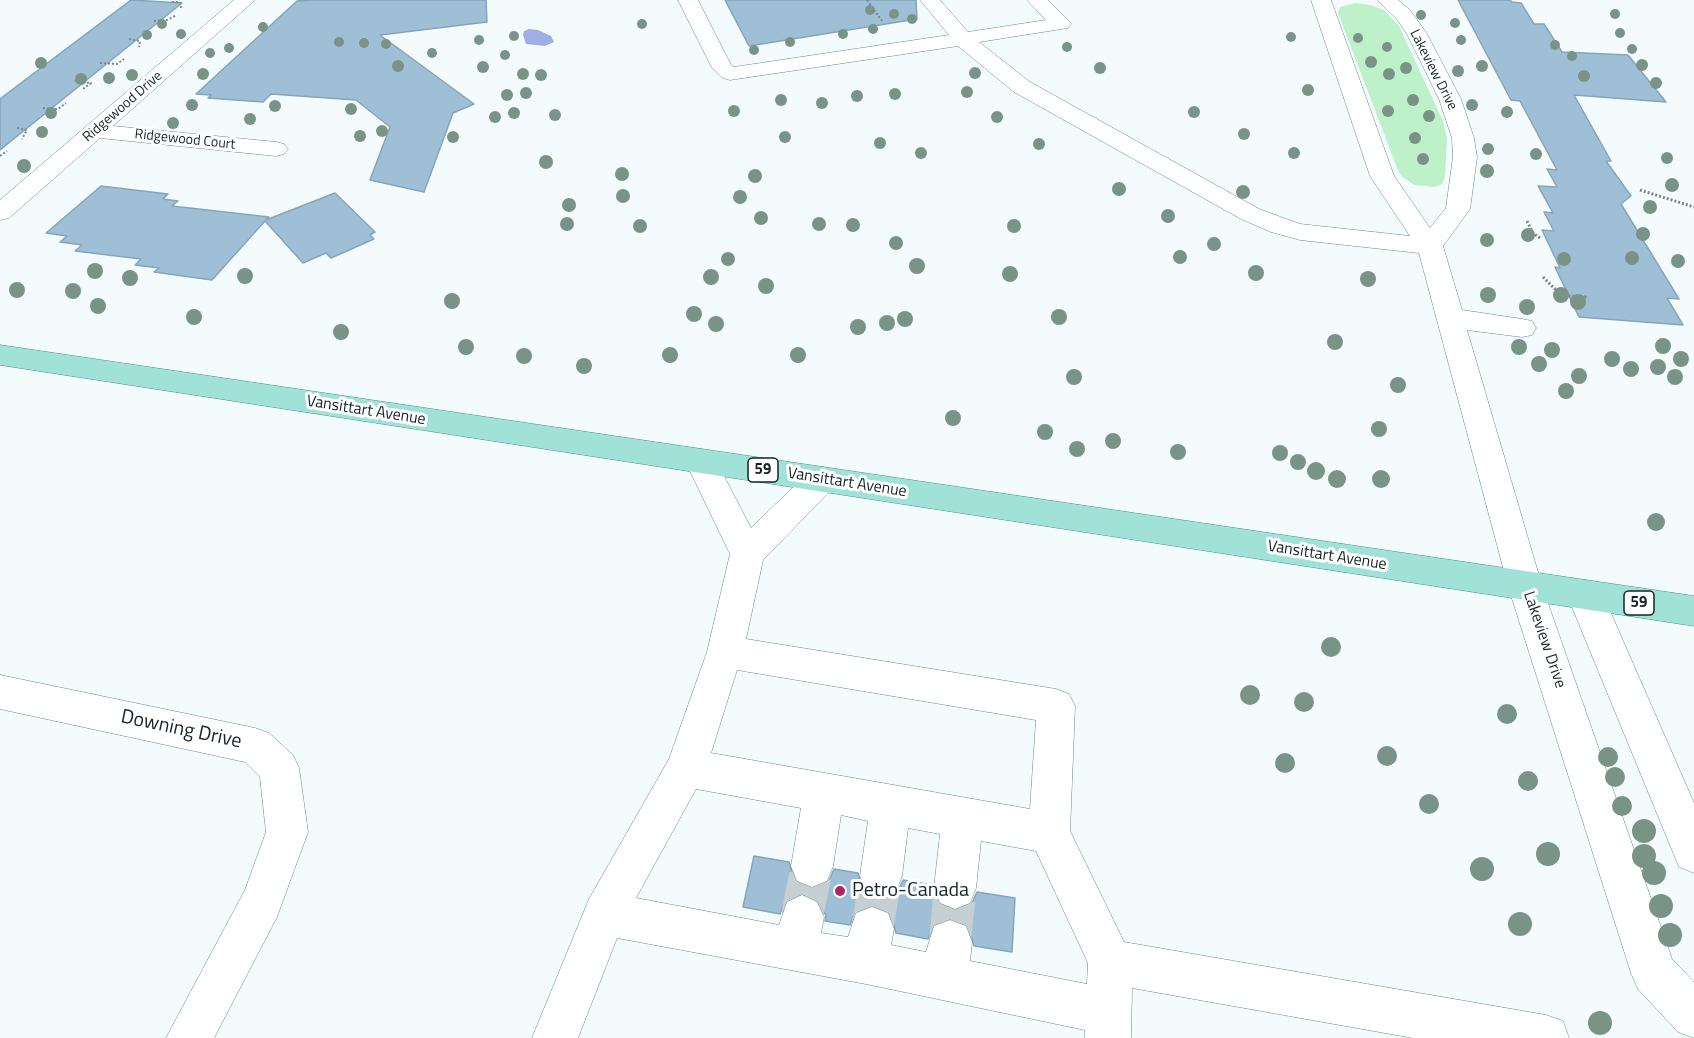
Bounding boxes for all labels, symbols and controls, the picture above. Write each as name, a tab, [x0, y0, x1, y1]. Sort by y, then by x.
street label: Lakeview Drive	[1405, 27, 1461, 113]
street label: Ridgewood Drive	[80, 68, 166, 146]
street label: Ridgewood Court	[134, 126, 236, 154]
street label: Vansittart Avenue	[305, 392, 427, 430]
road number: 59	[748, 458, 778, 482]
street label: Vansittart Avenue	[786, 464, 908, 502]
street label: Vansittart Avenue	[1266, 537, 1388, 575]
street label: Lakeview Drive	[1518, 589, 1570, 691]
road number: 59	[1624, 591, 1654, 615]
street label: Downing Drive	[118, 705, 244, 755]
place label: Petro-Canada	[852, 879, 969, 903]
marker: Petro-Canada	[833, 884, 847, 898]

